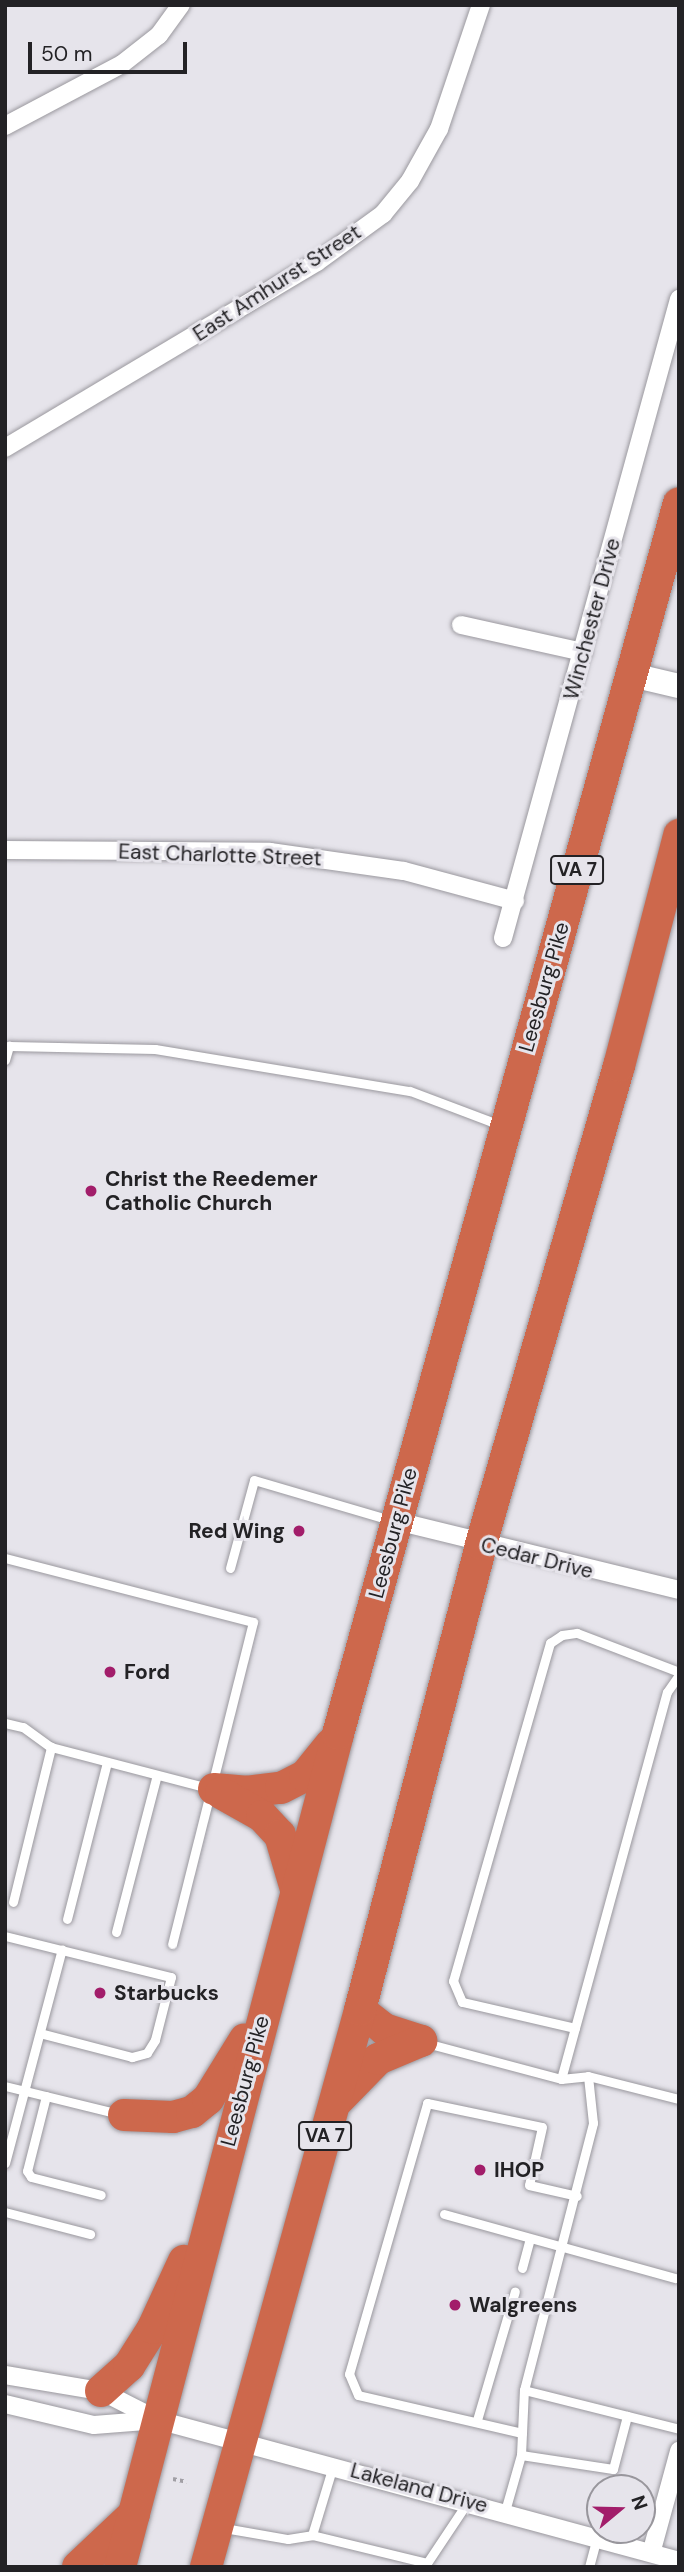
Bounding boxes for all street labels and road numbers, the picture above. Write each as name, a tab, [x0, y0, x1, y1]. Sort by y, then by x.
street label: East Amhurst Street	[188, 219, 366, 347]
street label: Winchester Drive	[558, 535, 626, 703]
street label: East Charlotte Street	[118, 839, 322, 871]
road number: VA 7	[549, 855, 605, 886]
street label: Leesburg Pike	[513, 919, 575, 1055]
street label: Leesburg Pike	[363, 1465, 423, 1601]
street label: Cedar Drive	[478, 1532, 596, 1584]
street label: Leesburg Pike	[215, 2013, 275, 2149]
road number: VA 7	[297, 2120, 353, 2152]
street label: Lakeland Drive	[348, 2458, 490, 2518]

